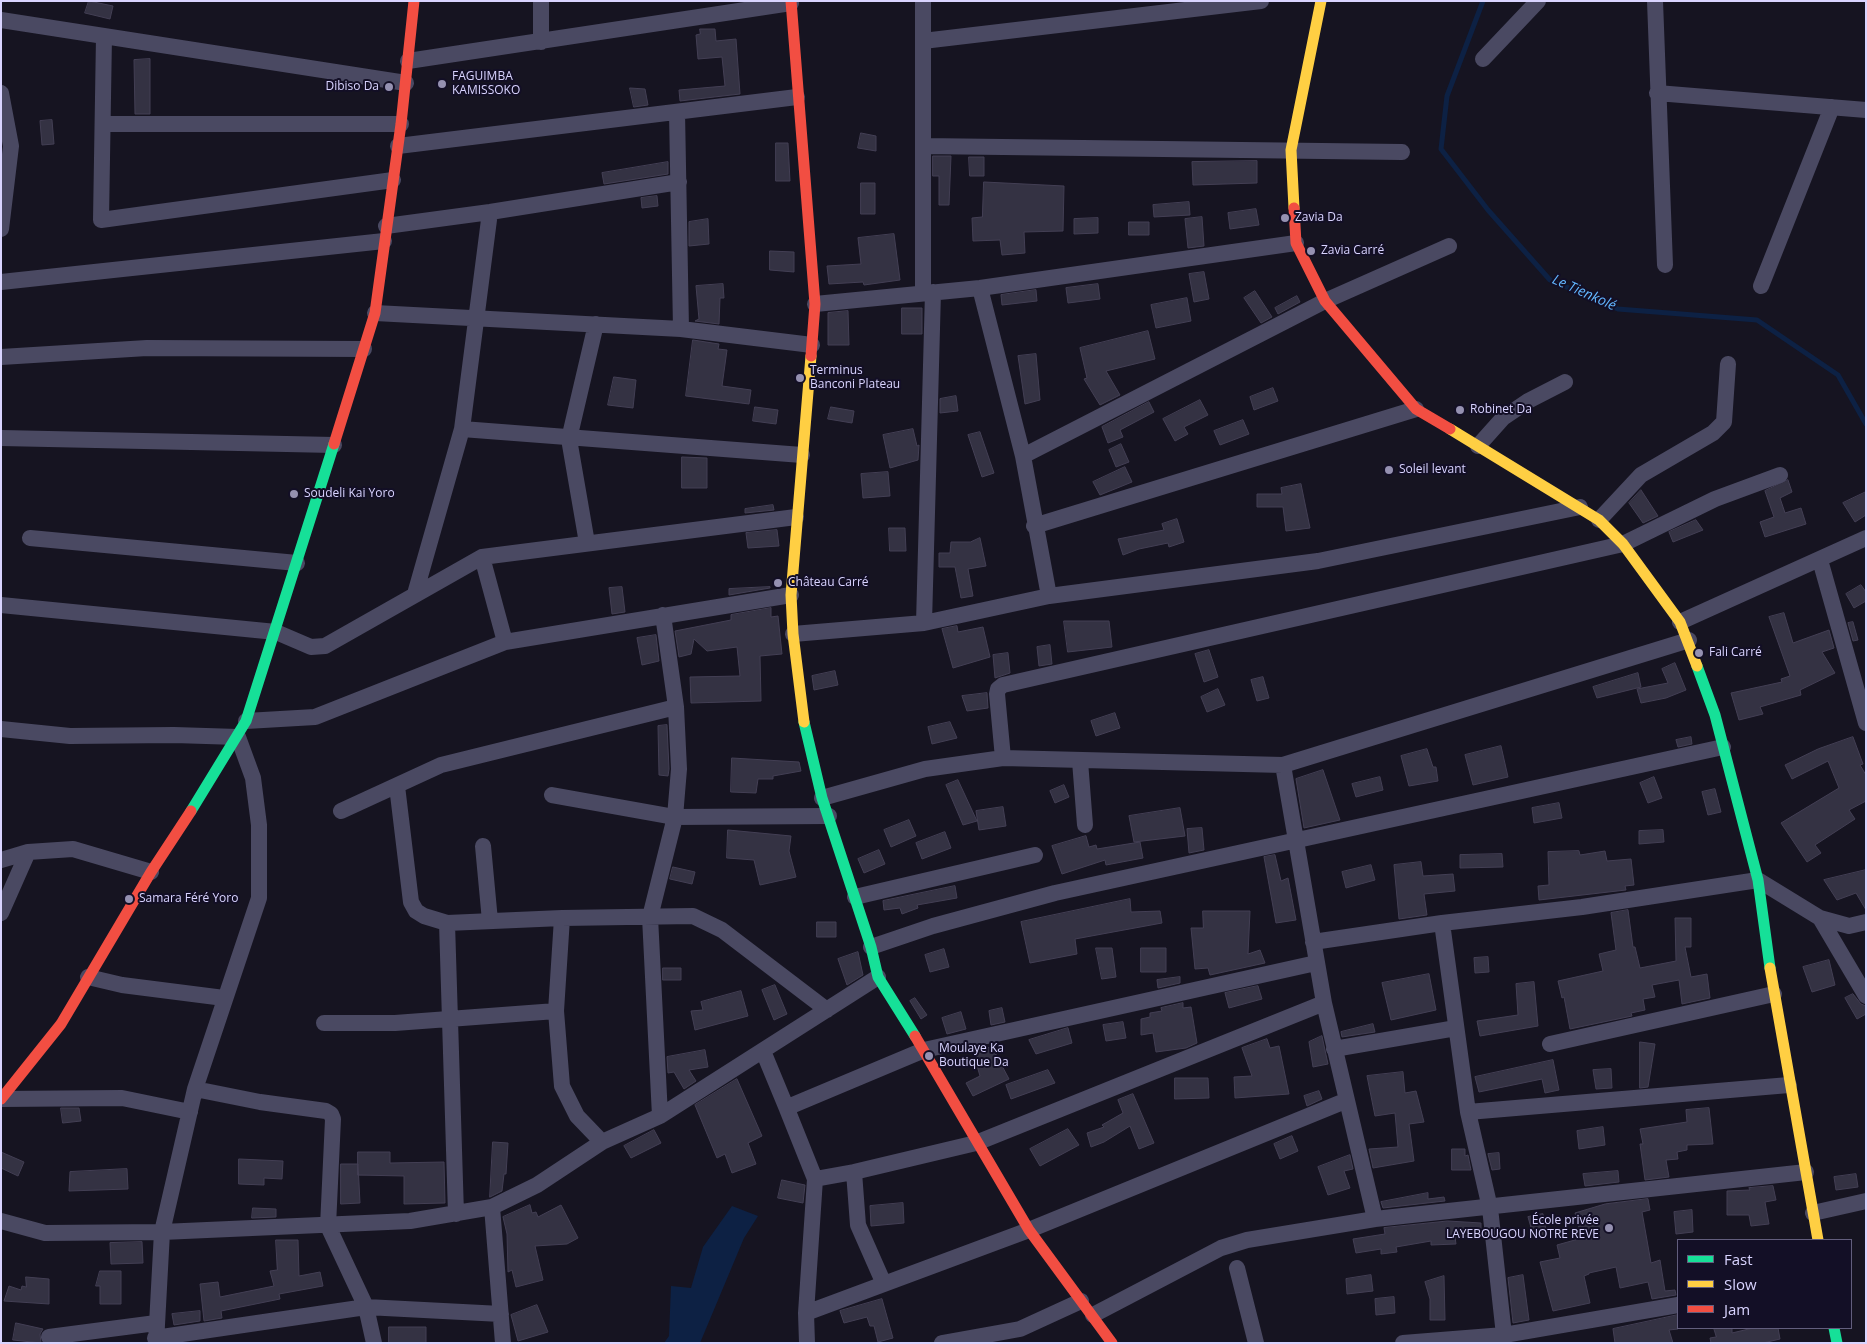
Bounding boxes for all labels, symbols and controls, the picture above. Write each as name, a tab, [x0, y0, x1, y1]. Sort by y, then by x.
place label: FAGUIMBA KAMISSOKO	[452, 70, 520, 98]
marker: FAGUIMBA KAMISSOKO	[436, 78, 448, 90]
place label: Dibiso Da	[325, 80, 379, 94]
marker: Dibiso Da	[383, 81, 395, 93]
place label: Zavia Da	[1295, 211, 1343, 225]
marker: Zavia Da	[1279, 212, 1291, 224]
place label: Zavia Carré	[1321, 244, 1384, 258]
marker: Zavia Carré	[1305, 245, 1317, 257]
water label: Le Tienkolé	[1549, 271, 1619, 315]
place label: Terminus Banconi Plateau	[810, 364, 900, 392]
marker: Terminus Banconi Plateau	[794, 372, 806, 384]
place label: Robinet Da	[1470, 403, 1532, 417]
marker: Robinet Da	[1454, 404, 1466, 416]
place label: Soleil levant	[1399, 463, 1466, 477]
marker: Soleil levant	[1383, 464, 1395, 476]
place label: Soudeli Kai Yoro	[304, 487, 395, 501]
marker: Soudeli Kai Yoro	[288, 488, 300, 500]
place label: Château Carré	[788, 576, 869, 590]
marker: Château Carré	[772, 577, 784, 589]
place label: Fali Carré	[1709, 646, 1762, 660]
marker: Fali Carré	[1693, 647, 1705, 659]
place label: Samara Féré Yoro	[139, 892, 238, 906]
marker: Samara Féré Yoro	[123, 893, 135, 905]
place label: Moulaye Ka Boutique Da	[939, 1042, 1009, 1070]
marker: Moulaye Ka Boutique Da	[923, 1050, 935, 1062]
place label: École privée LAYEBOUGOU NOTRE REVE	[1446, 1214, 1599, 1242]
marker: École privée LAYEBOUGOU NOTRE REVE	[1603, 1222, 1615, 1234]
legend	[1677, 1239, 1852, 1329]
text: Fast	[1724, 1249, 1753, 1269]
text: Slow	[1724, 1274, 1757, 1294]
text: Jam	[1724, 1299, 1750, 1319]

